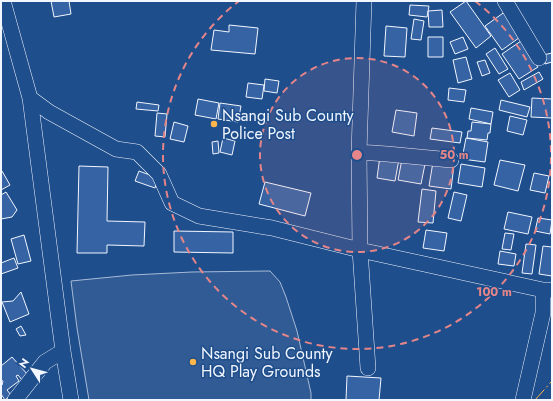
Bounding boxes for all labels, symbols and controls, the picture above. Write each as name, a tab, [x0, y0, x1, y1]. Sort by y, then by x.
place label: Nsangi Sub County Police Post	[222, 104, 354, 145]
marker: Nsangi Sub County Police Post	[209, 119, 219, 129]
text: 50 m	[439, 146, 469, 164]
centre of rings	[350, 148, 364, 162]
text: 100 m	[476, 283, 512, 301]
place label: Nsangi Sub County HQ Play Grounds	[201, 342, 333, 383]
north arrow	[12, 349, 52, 389]
text: N	[15, 355, 33, 371]
marker: Nsangi Sub County HQ Play Grounds	[188, 357, 198, 367]

